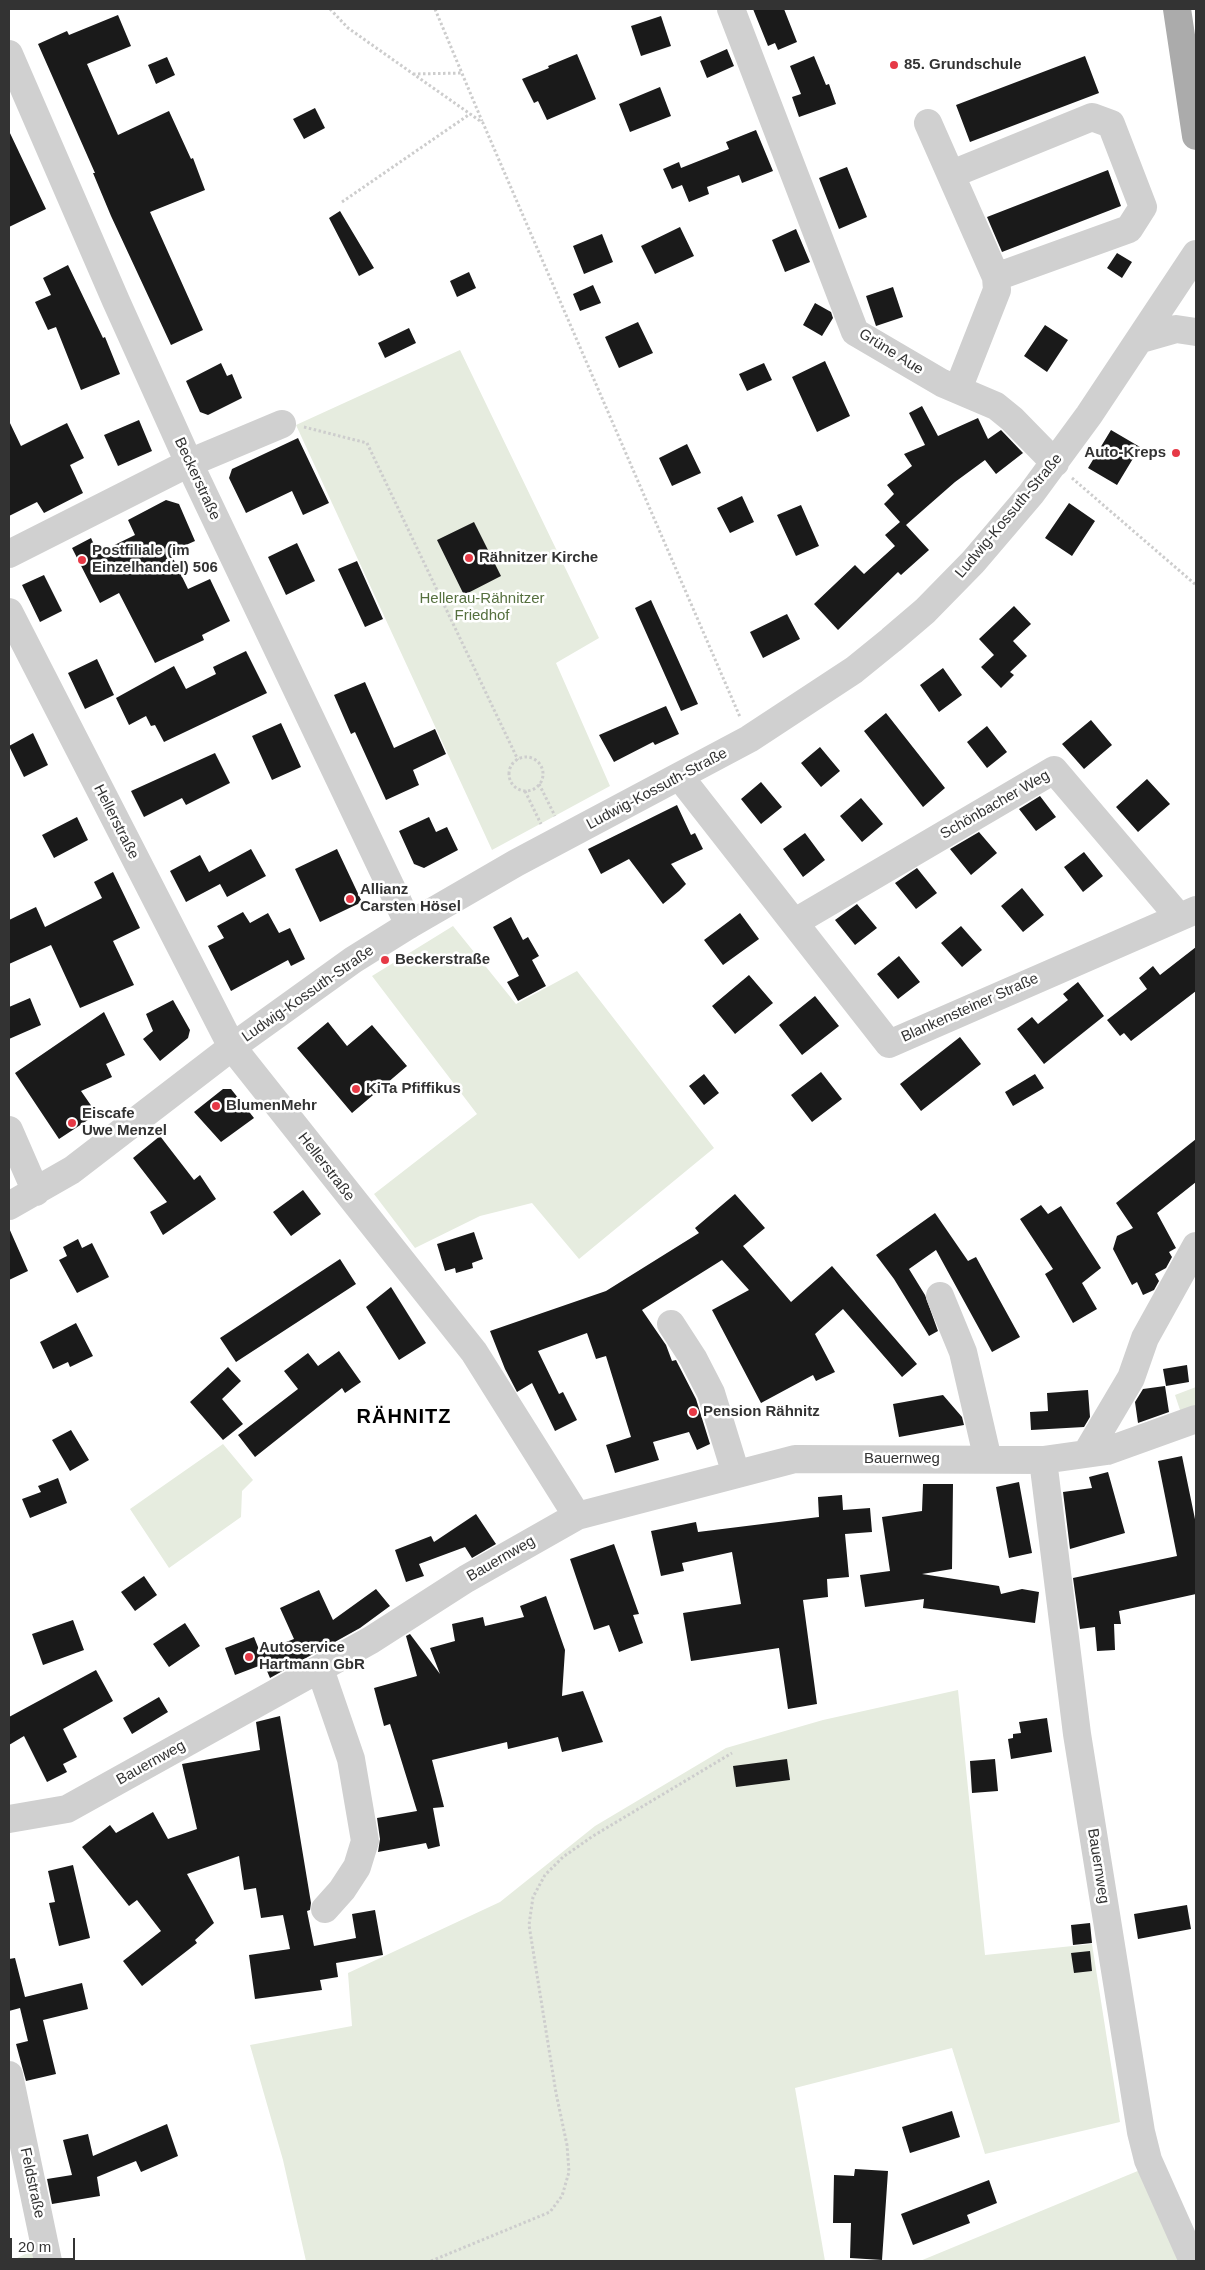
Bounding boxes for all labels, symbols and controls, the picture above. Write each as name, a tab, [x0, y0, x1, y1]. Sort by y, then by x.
place label: 85. Grundschule	[904, 56, 1022, 74]
marker: 85. Grundschule	[888, 59, 900, 71]
street label: Grüne Aue	[855, 325, 927, 379]
street label: Beckerstraße	[170, 435, 224, 523]
place label: Auto-Kreps	[1084, 444, 1166, 462]
marker: Auto-Kreps	[1170, 447, 1182, 459]
street label: Ludwig-Kossuth-Straße	[952, 450, 1066, 582]
place label: Postfiliale (im Einzelhandel) 506	[92, 542, 218, 577]
place label: Rähnitzer Kirche	[479, 549, 598, 567]
marker: Rähnitzer Kirche	[463, 552, 475, 564]
marker: Postfiliale (im Einzelhandel) 506	[76, 554, 88, 566]
park label: Hellerau-Rähnitzer Friedhof	[419, 590, 545, 625]
street label: Ludwig-Kossuth-Straße	[584, 744, 730, 834]
street label: Schönbacher Weg	[937, 766, 1053, 844]
street label: Hellerstraße	[89, 782, 143, 862]
place label: Allianz Carsten Hösel	[360, 881, 461, 916]
marker: Allianz Carsten Hösel	[344, 893, 356, 905]
street label: Ludwig-Kossuth-Straße	[239, 942, 377, 1046]
place label: Beckerstraße	[395, 951, 490, 969]
marker: Beckerstraße	[379, 954, 391, 966]
street label: Blankensteiner Straße	[899, 970, 1041, 1046]
place label: KiTa Pfiffikus	[366, 1080, 461, 1098]
marker: KiTa Pfiffikus	[350, 1083, 362, 1095]
place label: BlumenMehr	[226, 1097, 317, 1115]
marker: BlumenMehr	[210, 1100, 222, 1112]
place label: Eiscafe Uwe Menzel	[82, 1105, 167, 1140]
marker: Eiscafe Uwe Menzel	[66, 1117, 78, 1129]
street label: Hellerstraße	[294, 1129, 358, 1205]
place label: Pension Rähnitz	[703, 1403, 820, 1421]
district label: RÄHNITZ	[356, 1405, 452, 1429]
marker: Pension Rähnitz	[687, 1406, 699, 1418]
street label: Bauernweg	[864, 1450, 940, 1468]
street label: Bauernweg	[464, 1532, 538, 1586]
place label: Autoservice Hartmann GbR	[259, 1639, 365, 1674]
marker: Autoservice Hartmann GbR	[243, 1651, 255, 1663]
street label: Bauernweg	[113, 1737, 189, 1789]
street label: Bauernweg	[1083, 1827, 1113, 1905]
street label: Feldstraße	[16, 2146, 48, 2220]
scale bar	[12, 2228, 78, 2260]
text: 20 m	[18, 2238, 51, 2255]

